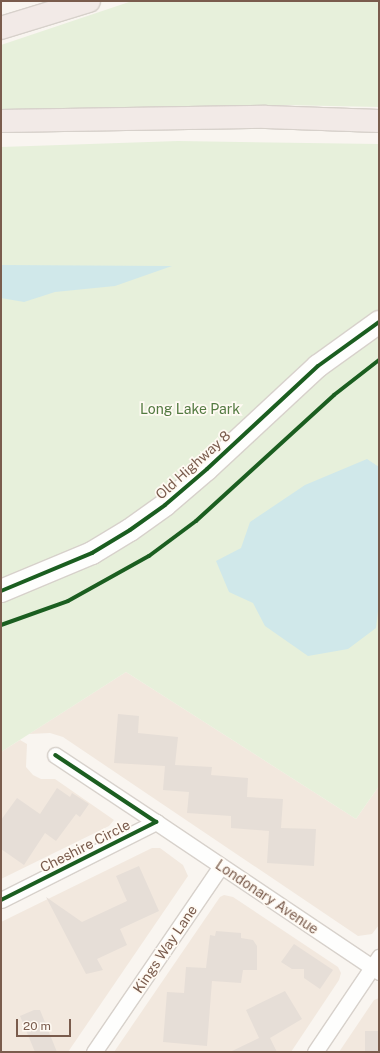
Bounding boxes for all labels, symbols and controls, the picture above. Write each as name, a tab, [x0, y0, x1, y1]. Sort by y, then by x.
park label: Long Lake Park	[140, 401, 240, 417]
street label: Old Highway 8	[152, 427, 234, 503]
street label: Cheshire Circle	[37, 816, 133, 876]
street label: Londonary Avenue	[212, 856, 322, 938]
street label: Kings Way Lane	[129, 902, 201, 996]
scale bar	[18, 1011, 73, 1037]
text: 20 m	[23, 1019, 51, 1033]

